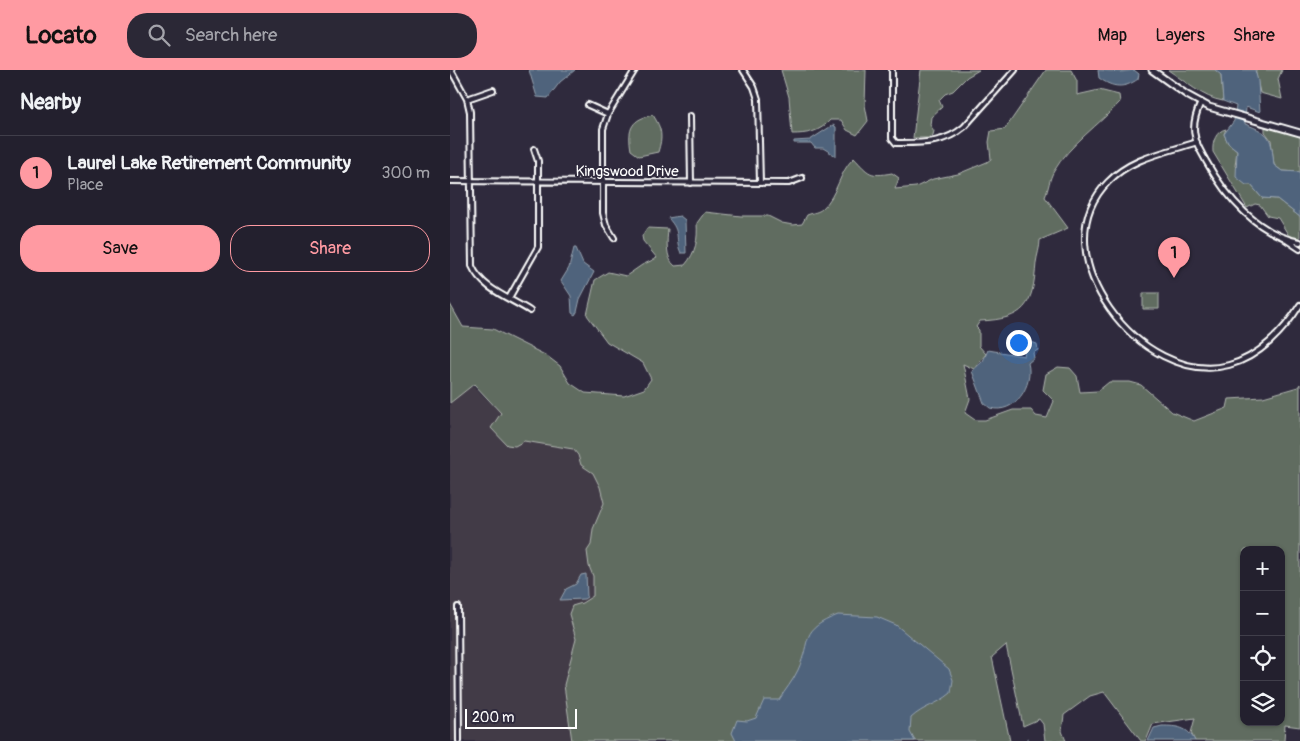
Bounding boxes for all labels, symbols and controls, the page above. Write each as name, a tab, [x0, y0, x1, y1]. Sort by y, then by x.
search box	[127, 13, 477, 58]
text: Locato	[25, 21, 97, 50]
icon: search	[145, 21, 173, 49]
text: Search here	[185, 23, 277, 47]
text: Map	[1098, 24, 1127, 47]
text: Layers	[1155, 24, 1205, 47]
text: Share	[1233, 24, 1275, 47]
text: Nearby	[20, 89, 81, 116]
text: Laurel Lake Retirement Community	[67, 151, 351, 175]
street label: Kingswood Drive	[575, 162, 679, 181]
text: 1	[33, 163, 39, 183]
text: 300 m	[382, 163, 430, 183]
text: Place	[67, 175, 103, 195]
button: Save	[20, 225, 220, 272]
button: Share	[230, 225, 430, 272]
pin: 1	[1158, 237, 1190, 278]
your location	[1006, 330, 1032, 356]
map controls	[1240, 546, 1285, 726]
button: +	[1240, 546, 1285, 591]
button: −	[1240, 591, 1285, 636]
button: locate	[1240, 636, 1285, 681]
button: layers	[1240, 681, 1285, 726]
scale bar	[465, 706, 578, 729]
text: 200 m	[472, 709, 514, 726]

